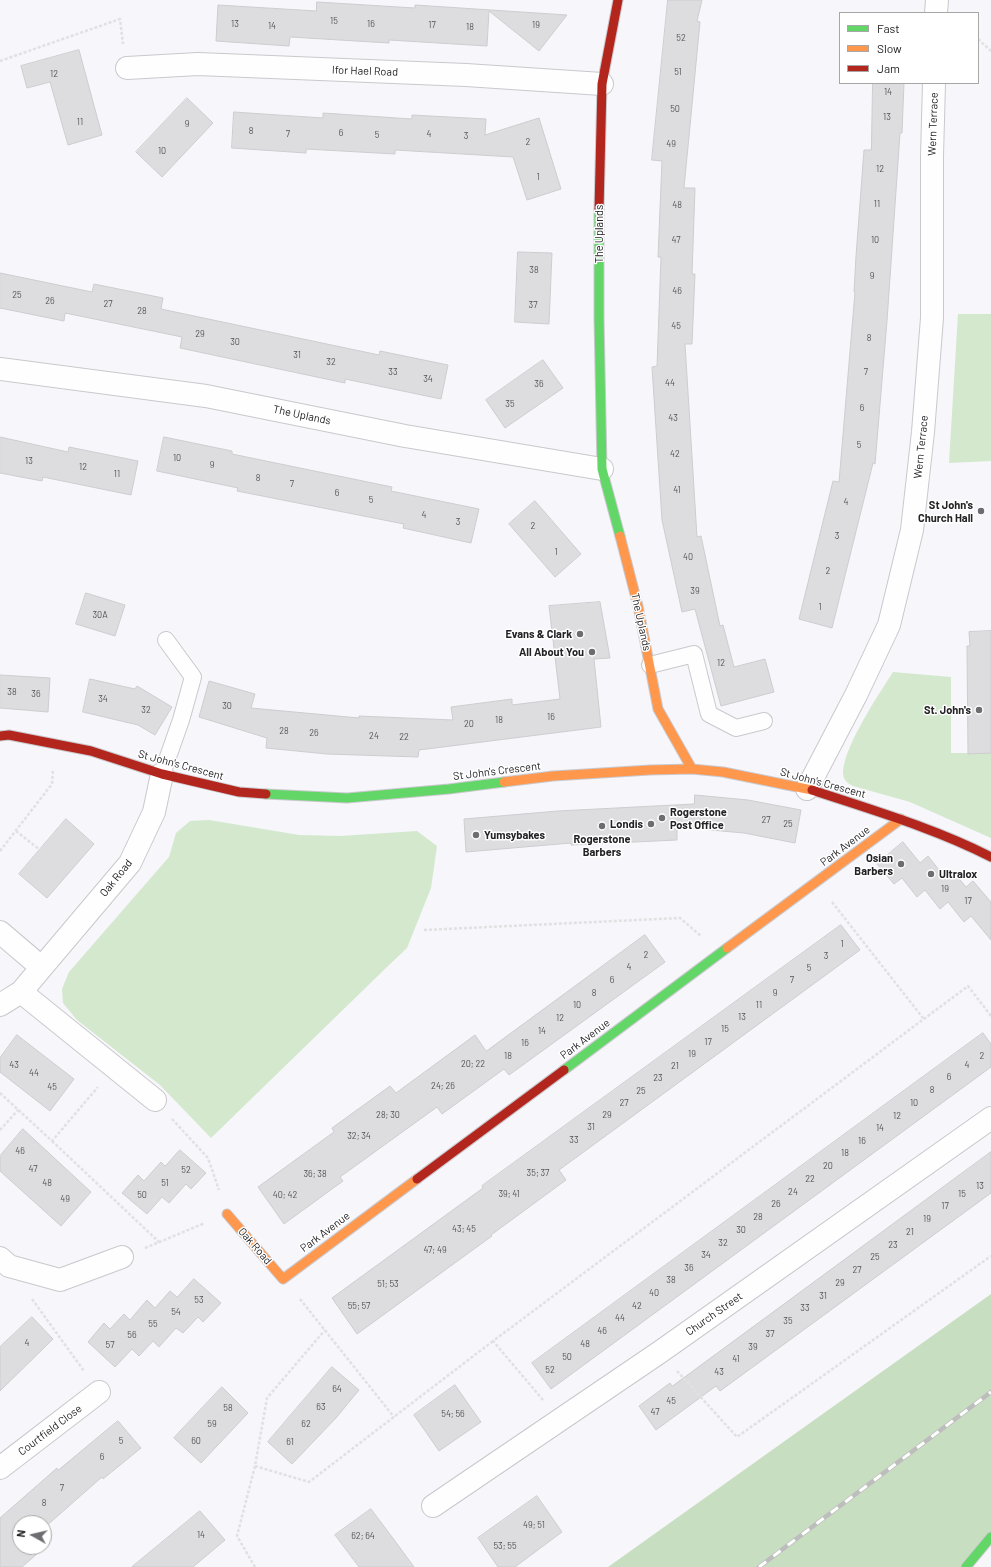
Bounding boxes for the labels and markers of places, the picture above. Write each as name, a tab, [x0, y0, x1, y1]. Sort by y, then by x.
place label: St John's Church Hall	[918, 498, 973, 524]
marker: St John's Church Hall	[976, 506, 986, 516]
place label: Evans & Clark	[505, 627, 572, 641]
marker: Evans & Clark	[575, 629, 585, 639]
place label: All About You	[519, 645, 584, 659]
marker: All About You	[587, 647, 597, 657]
place label: St. John's	[924, 703, 971, 717]
marker: St. John's	[974, 705, 984, 715]
place label: Rogerstone Post Office	[670, 805, 727, 831]
marker: Rogerstone Post Office	[657, 813, 667, 823]
place label: Londis	[610, 817, 643, 831]
marker: Londis	[646, 819, 656, 829]
marker: Rogerstone Barbers	[597, 821, 607, 831]
place label: Yumsybakes	[484, 828, 545, 842]
marker: Yumsybakes	[471, 830, 481, 840]
place label: Rogerstone Barbers	[574, 832, 630, 858]
place label: Osian Barbers	[854, 851, 893, 877]
marker: Osian Barbers	[896, 859, 906, 869]
place label: Ultralox	[939, 867, 977, 881]
marker: Ultralox	[926, 869, 936, 879]

